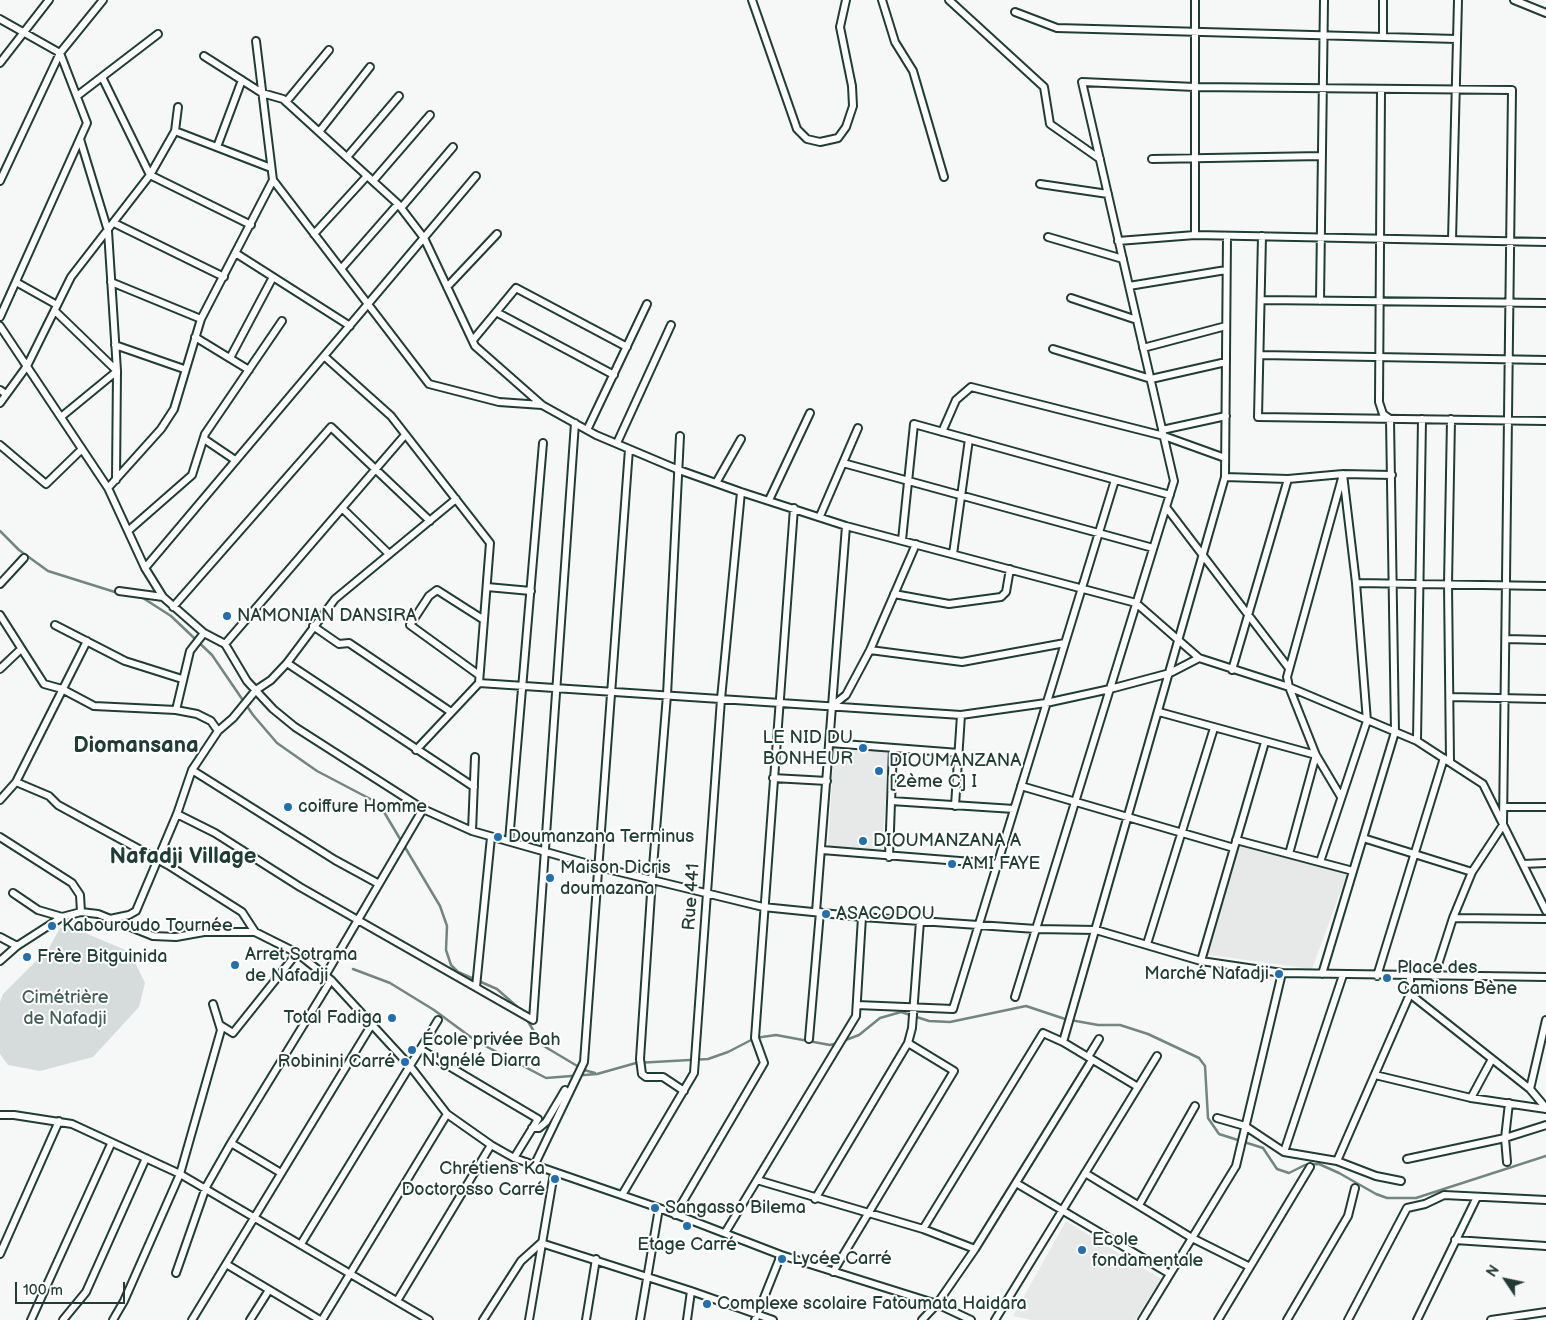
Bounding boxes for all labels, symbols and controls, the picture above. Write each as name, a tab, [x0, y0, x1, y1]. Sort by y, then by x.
place label: NAMONIAN DANSIRA	[237, 605, 417, 627]
marker: NAMONIAN DANSIRA	[221, 610, 233, 622]
place label: LE NID DU BONHEUR	[762, 727, 853, 770]
district label: Diomansana	[73, 733, 199, 759]
marker: LE NID DU BONHEUR	[857, 742, 869, 754]
place label: DIOUMANZANA [2ème C] I	[889, 750, 1021, 792]
marker: DIOUMANZANA [2ème C] I	[873, 765, 885, 777]
place label: coiffure Homme	[298, 796, 427, 818]
marker: coiffure Homme	[282, 801, 294, 813]
place label: Doumanzana Terminus	[508, 826, 694, 848]
place label: DIOUMANZANA A	[873, 830, 1021, 852]
marker: Doumanzana Terminus	[492, 831, 504, 843]
marker: DIOUMANZANA A	[857, 835, 869, 847]
district label: Nafadji Village	[110, 844, 256, 870]
place label: AMI FAYE	[962, 853, 1040, 875]
place label: Maison Dicris doumazana	[560, 857, 671, 900]
marker: AMI FAYE	[946, 858, 958, 870]
street label: Rue 441	[679, 863, 705, 931]
marker: Maison Dicris doumazana	[544, 872, 556, 884]
place label: ASACODOU	[836, 903, 935, 925]
marker: ASACODOU	[820, 908, 832, 920]
place label: Kabouroudo Tournée	[62, 915, 233, 937]
marker: Kabouroudo Tournée	[46, 920, 58, 932]
place label: Arret Sotrama de Nafadji	[245, 944, 358, 986]
place label: Frère Bitguinida	[37, 946, 167, 968]
marker: Frère Bitguinida	[21, 951, 33, 963]
place label: Place des Camions Bène	[1397, 957, 1517, 1000]
marker: Arret Sotrama de Nafadji	[229, 959, 241, 971]
place label: Marché Nafadji	[1144, 963, 1269, 985]
marker: Marché Nafadji	[1273, 968, 1285, 980]
marker: Place des Camions Bène	[1381, 972, 1393, 984]
park label: Cimétrière de Nafadji	[22, 987, 108, 1030]
place label: Total Fadiga	[284, 1007, 382, 1029]
marker: Total Fadiga	[386, 1012, 398, 1024]
place label: École privée Bah N'gnélé Diarra	[422, 1029, 560, 1072]
marker: École privée Bah N'gnélé Diarra	[406, 1044, 418, 1056]
place label: Robinini Carré	[278, 1051, 395, 1073]
marker: Robinini Carré	[399, 1056, 411, 1068]
place label: Chrétiens Ka Doctorosso Carré	[401, 1158, 545, 1200]
marker: Chrétiens Ka Doctorosso Carré	[549, 1173, 561, 1185]
place label: Sangasso Bilema	[665, 1197, 806, 1219]
marker: Sangasso Bilema	[649, 1202, 661, 1214]
marker: Etage Carré	[681, 1220, 693, 1232]
place label: Ecole fondamentale	[1092, 1229, 1203, 1272]
place label: Etage Carré	[637, 1234, 737, 1256]
marker: Ecole fondamentale	[1076, 1244, 1088, 1256]
place label: Lycée Carré	[792, 1248, 892, 1270]
marker: Lycée Carré	[776, 1253, 788, 1265]
north arrow	[1481, 1255, 1531, 1305]
text: N	[1483, 1262, 1503, 1280]
scale bar	[18, 1272, 128, 1304]
text: 100 m	[23, 1281, 63, 1300]
place label: Complexe scolaire Fatoumata Haidara	[717, 1293, 1027, 1315]
marker: Complexe scolaire Fatoumata Haidara	[701, 1298, 713, 1310]

